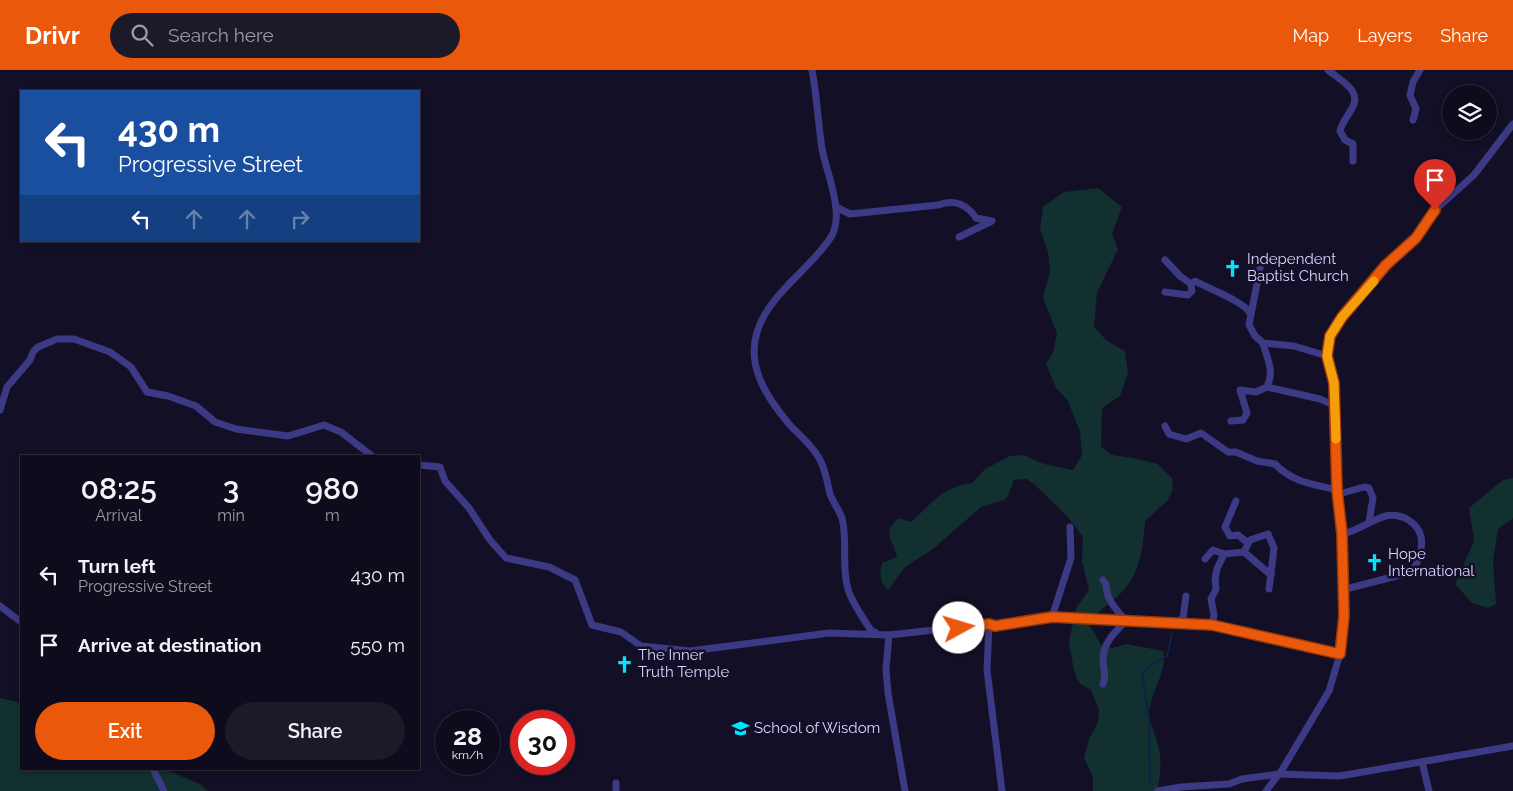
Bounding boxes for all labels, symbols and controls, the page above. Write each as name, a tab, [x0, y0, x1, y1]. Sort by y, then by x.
search box	[110, 13, 460, 58]
text: Drivr	[25, 21, 80, 50]
icon: search	[128, 21, 156, 49]
text: Search here	[168, 24, 274, 46]
text: Map	[1293, 25, 1329, 46]
text: Layers	[1357, 25, 1412, 46]
text: Share	[1440, 25, 1488, 46]
map controls	[1442, 85, 1497, 140]
button: layers	[1442, 85, 1497, 140]
text: 430 m	[118, 109, 220, 150]
icon: left	[35, 110, 100, 175]
text: Progressive Street	[118, 151, 303, 177]
pin	[1414, 159, 1456, 210]
icon: arrive	[1421, 166, 1449, 194]
icon: left	[127, 205, 155, 233]
icon: ahead	[180, 205, 208, 233]
icon: ahead	[233, 205, 261, 233]
icon: right	[286, 205, 314, 233]
place label: Independent Baptist Church	[1247, 250, 1349, 285]
church icon: Independent Baptist Church	[1223, 258, 1243, 278]
text: 08:25	[81, 471, 157, 506]
text: 3	[223, 471, 239, 506]
text: 980	[305, 471, 359, 506]
text: Arrival	[95, 506, 142, 525]
text: min	[217, 506, 245, 525]
text: m	[325, 506, 340, 525]
place label: Hope International	[1388, 545, 1475, 580]
church icon: Hope International	[1364, 553, 1384, 573]
text: Turn left	[78, 555, 155, 577]
icon: left	[35, 561, 63, 589]
text: 430 m	[351, 564, 405, 586]
text: Progressive Street	[78, 577, 212, 596]
position arrow	[932, 601, 984, 653]
icon: arrive	[35, 631, 63, 659]
text: Arrive at destination	[78, 634, 262, 656]
text: 550 m	[350, 634, 405, 656]
place label: The Inner Truth Temple	[638, 646, 730, 681]
church icon: The Inner Truth Temple	[614, 654, 634, 674]
button: Exit	[35, 702, 215, 760]
button: Share	[225, 702, 405, 760]
speed limit sign: 30	[510, 710, 575, 775]
school or university icon: School of Wisdom	[730, 718, 750, 738]
place label: School of Wisdom	[754, 719, 880, 737]
text: 28	[453, 721, 482, 751]
text: km/h	[452, 748, 483, 762]

